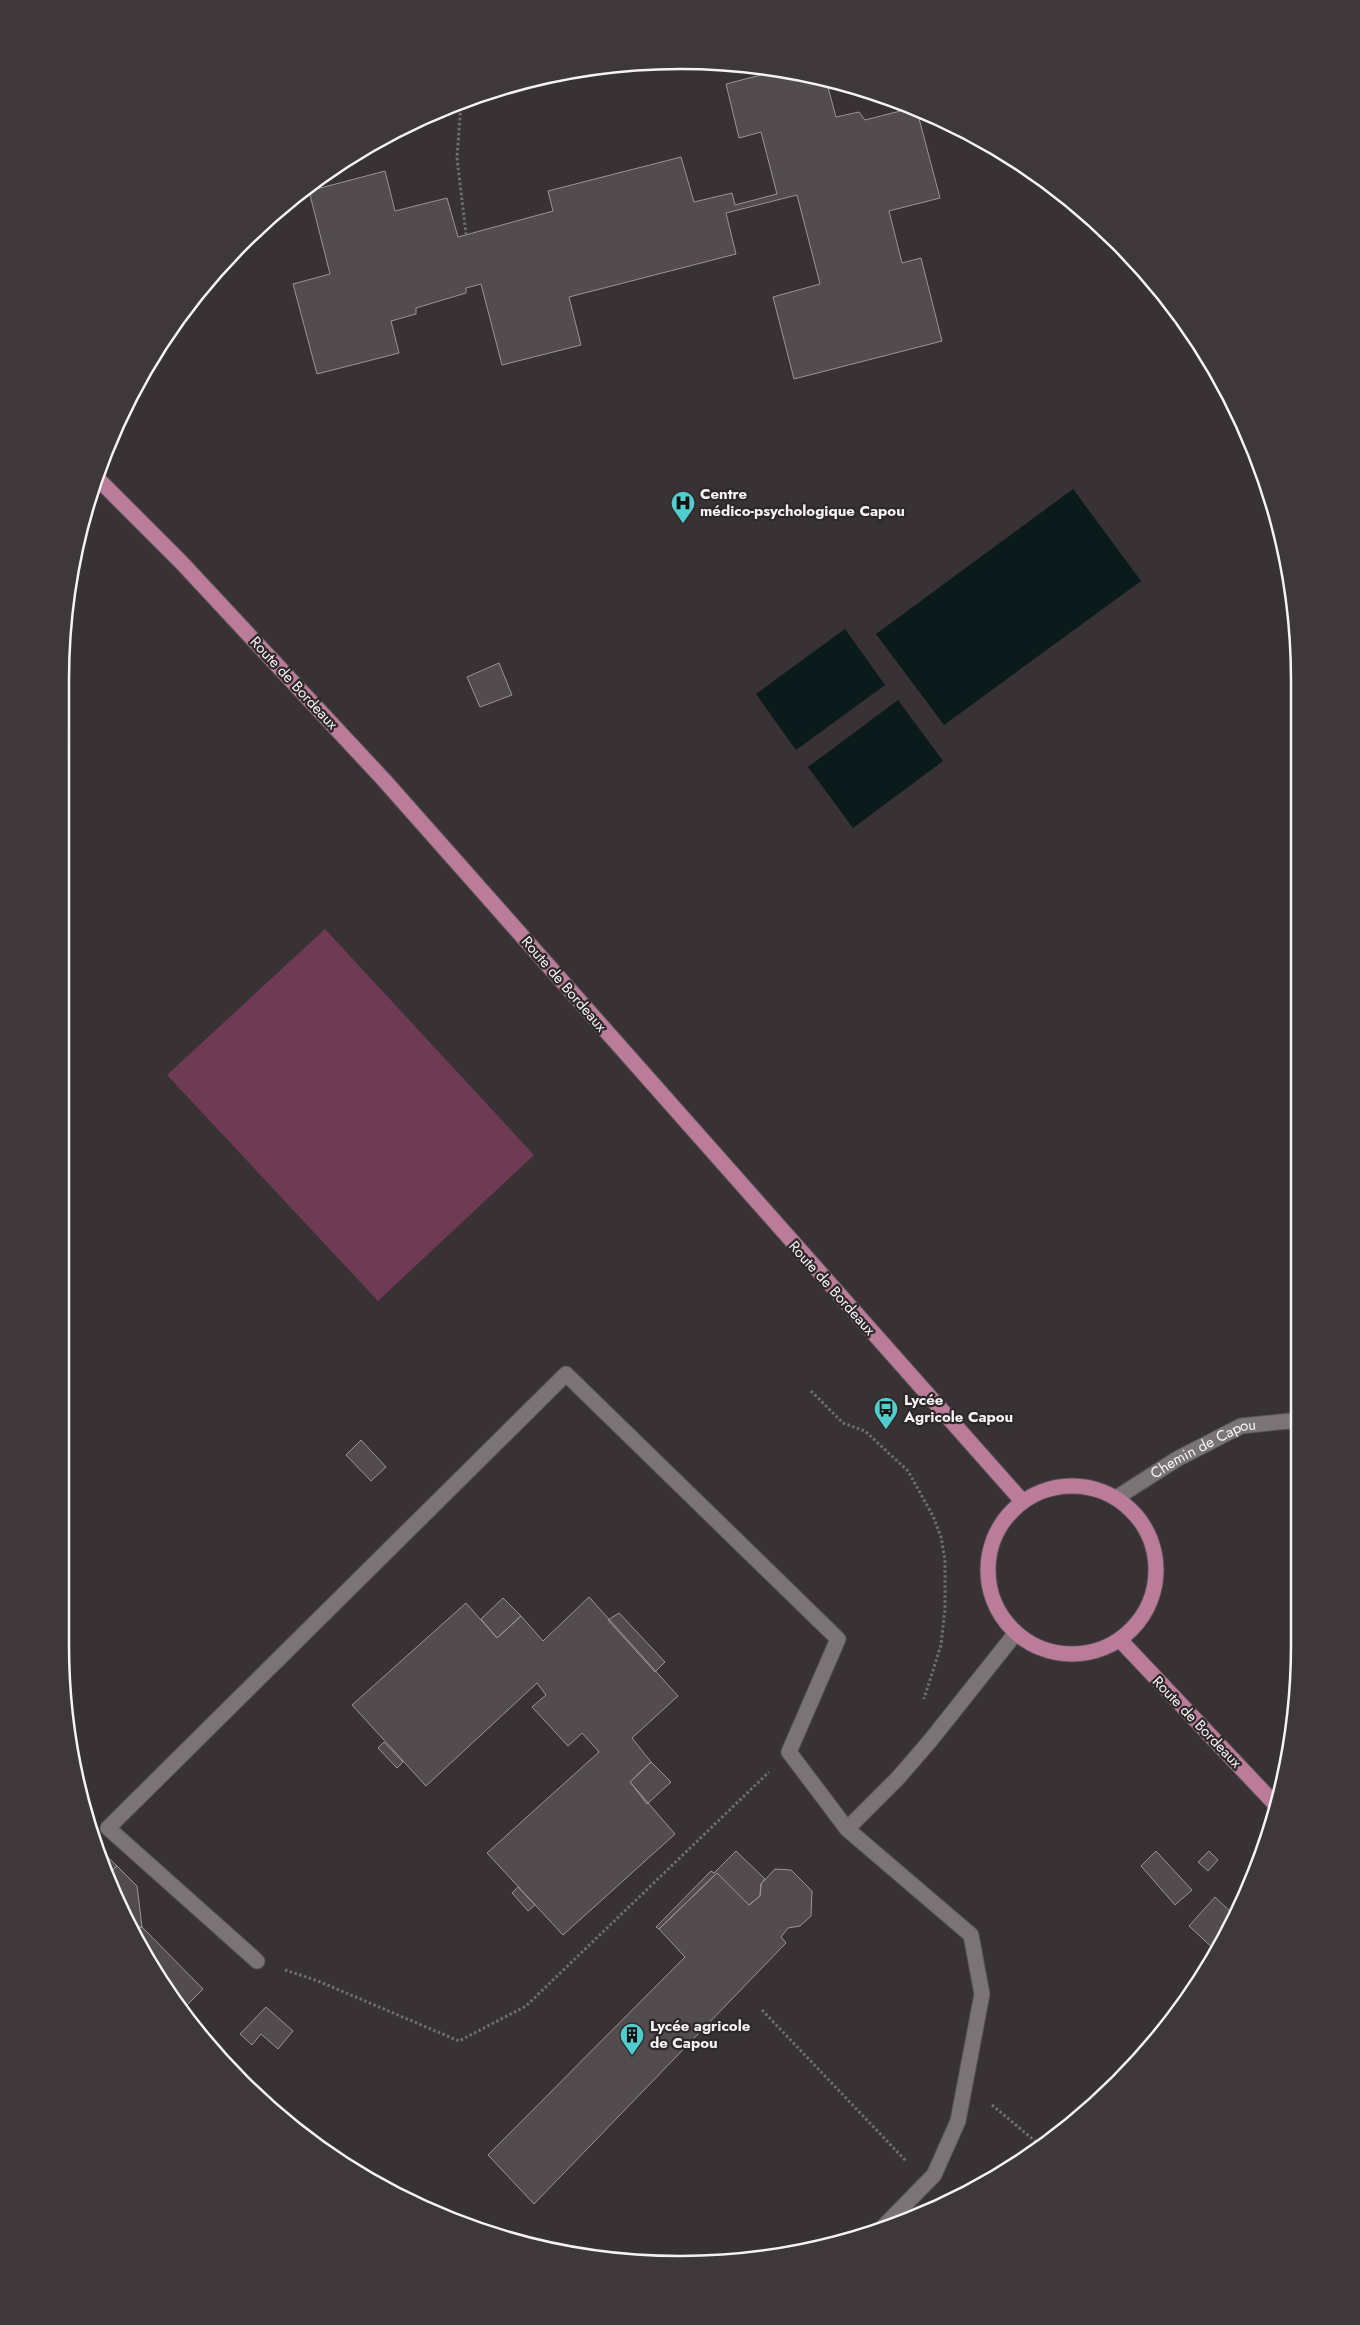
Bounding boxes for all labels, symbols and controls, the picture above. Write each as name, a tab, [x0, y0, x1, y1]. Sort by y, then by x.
place label: Centre médico-psychologique Capou	[700, 483, 905, 522]
hospital icon: Centre médico-psychologique Capou	[670, 490, 696, 524]
street label: Route de Bordeaux	[245, 631, 344, 735]
street label: Route de Bordeaux	[516, 931, 612, 1037]
street label: Route de Bordeaux	[784, 1236, 881, 1341]
place label: Lycée Agricole Capou	[903, 1389, 1013, 1428]
bus stop icon: Lycée Agricole Capou	[873, 1396, 899, 1430]
street label: Chemin de Capou	[1146, 1414, 1257, 1484]
street label: Route de Bordeaux	[1147, 1671, 1247, 1773]
place label: Lycée agricole de Capou	[650, 2015, 751, 2054]
building icon: Lycée agricole de Capou	[619, 2022, 645, 2056]

